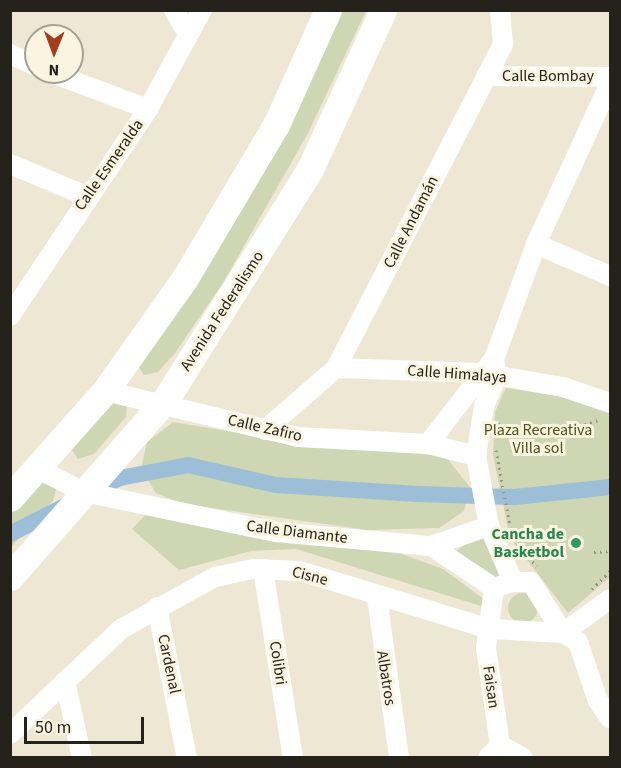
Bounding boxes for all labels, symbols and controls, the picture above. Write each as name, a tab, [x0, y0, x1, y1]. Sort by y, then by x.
north arrow	[24, 24, 84, 84]
text: N	[48, 59, 59, 81]
street label: Calle Bombay	[502, 66, 594, 86]
street label: Calle Esmeralda	[70, 116, 148, 214]
street label: Calle Andamán	[380, 173, 442, 271]
street label: Avenida Federalismo	[176, 247, 268, 375]
street label: Calle Himalaya	[407, 361, 507, 387]
street label: Calle Zafiro	[226, 410, 304, 446]
park label: Plaza Recreativa Villa sol	[484, 420, 592, 458]
street label: Calle Diamante	[245, 516, 349, 548]
place label: Cancha de Basketbol	[491, 524, 564, 562]
marker: Cancha de Basketbol	[569, 536, 583, 550]
street label: Cisne	[290, 562, 330, 590]
street label: Cardenal	[153, 633, 185, 695]
street label: Colibri	[265, 640, 291, 686]
street label: Albatros	[372, 649, 400, 707]
street label: Faisan	[479, 664, 503, 710]
scale bar	[27, 705, 147, 743]
text: 50 m	[35, 715, 71, 740]

